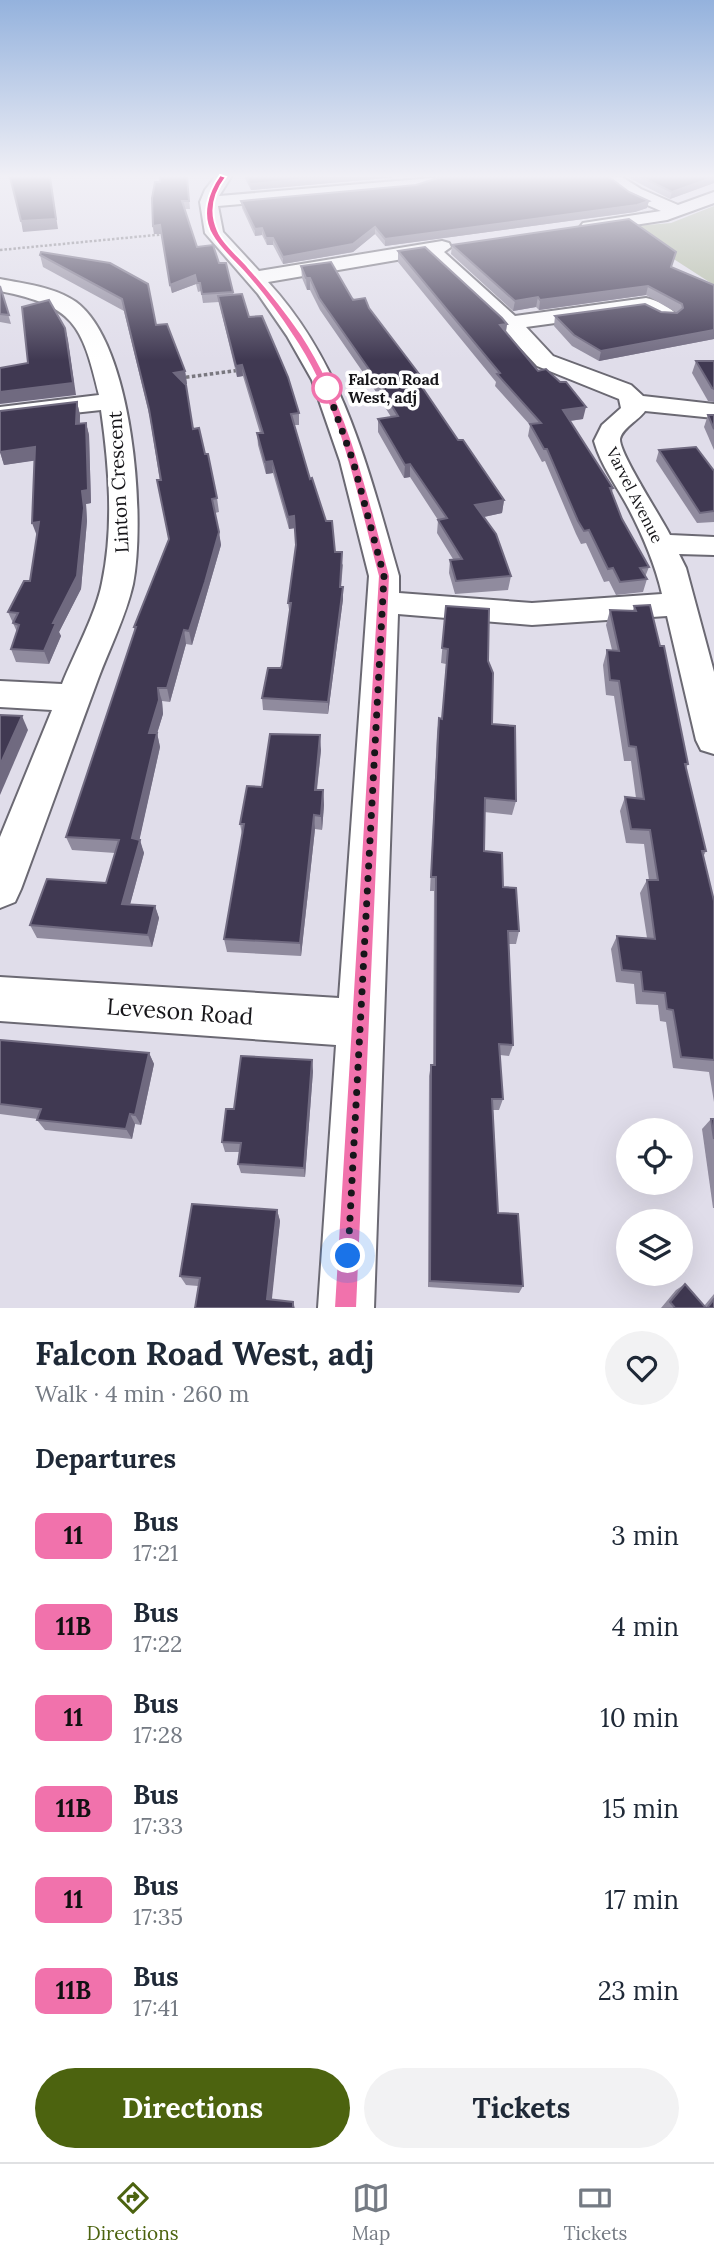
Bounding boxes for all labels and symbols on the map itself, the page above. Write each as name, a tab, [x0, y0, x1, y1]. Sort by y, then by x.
place label: Falcon Road West, adj	[348, 369, 440, 407]
marker: Falcon Road West, adj	[312, 373, 342, 403]
street label: Linton Crescent	[102, 410, 134, 554]
street label: Varvel Avenue	[602, 443, 668, 547]
street label: Leveson Road	[106, 991, 255, 1031]
your location	[330, 1238, 365, 1273]

